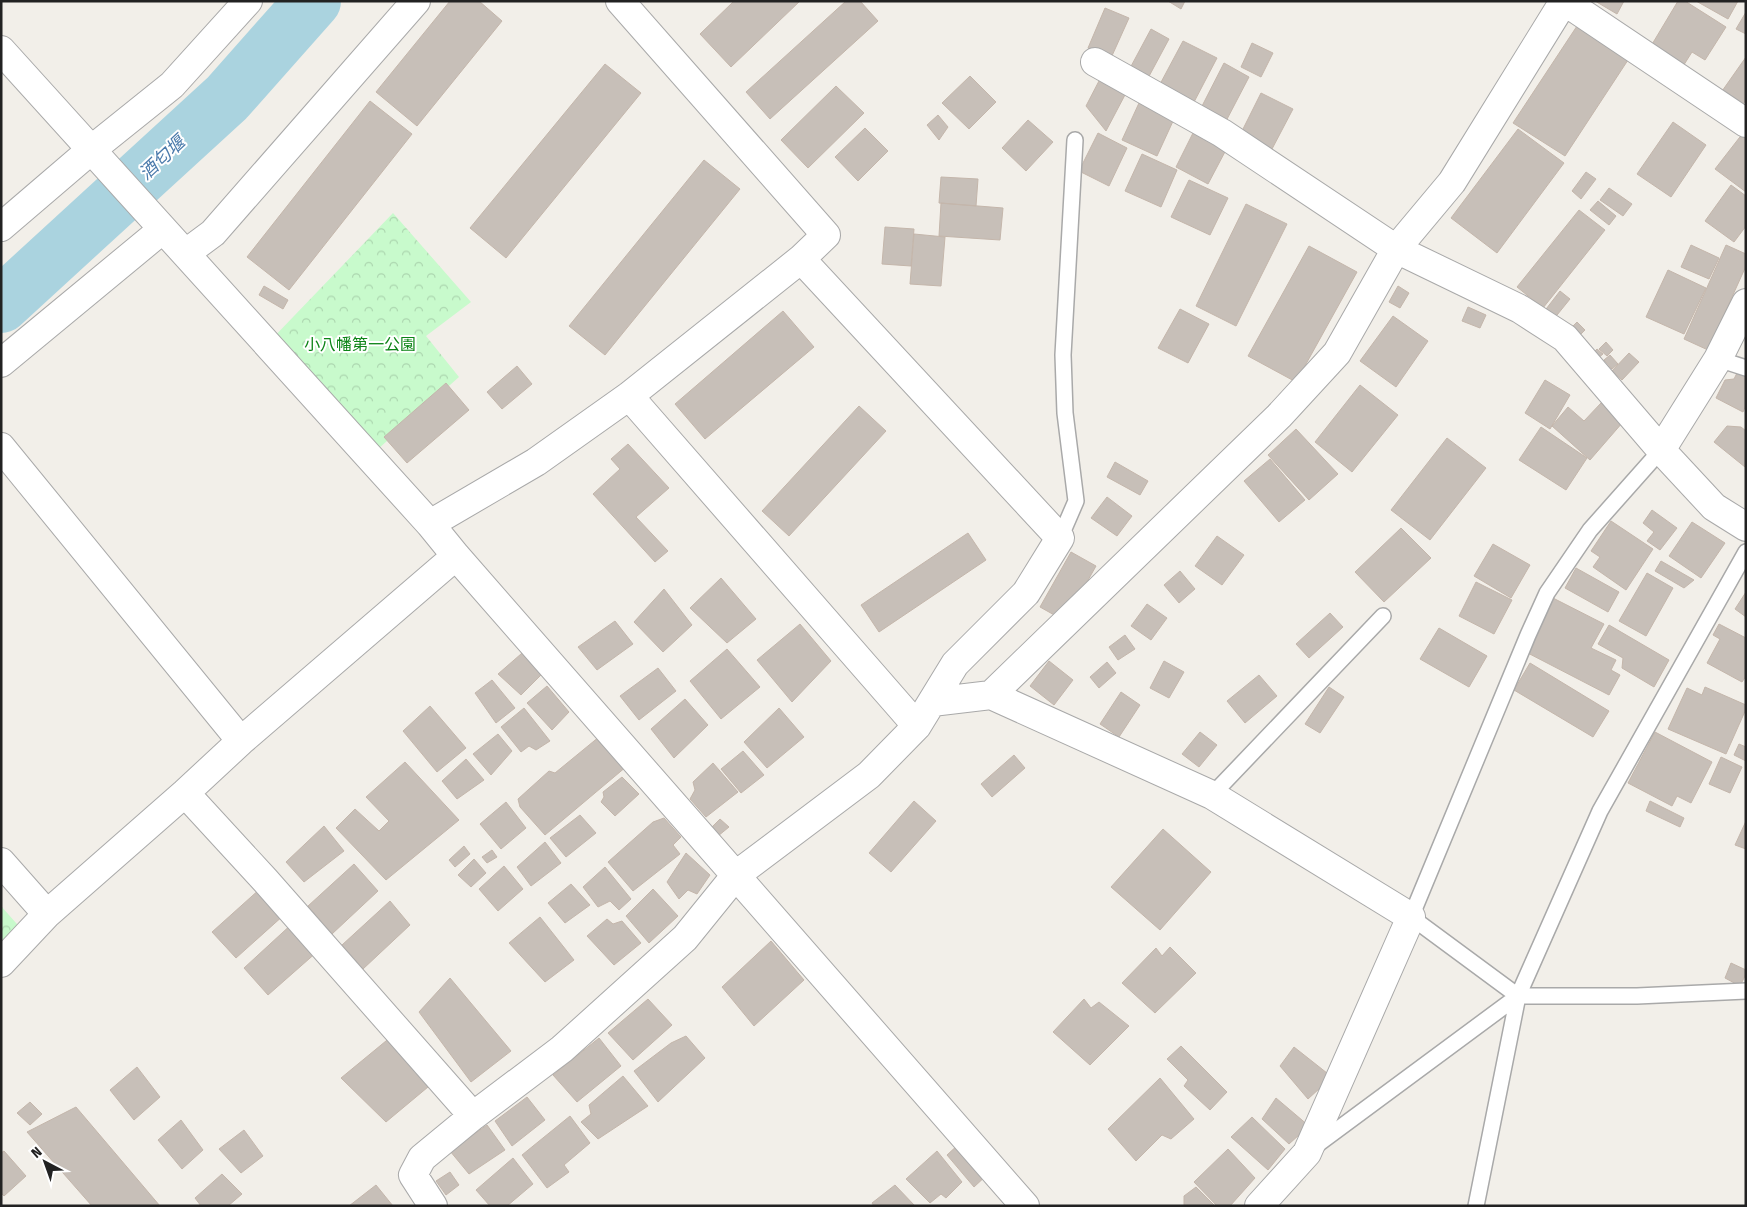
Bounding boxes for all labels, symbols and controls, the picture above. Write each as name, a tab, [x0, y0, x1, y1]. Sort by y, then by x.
water label: 酒匂堰	[135, 129, 191, 184]
park label: 小八幡第一公園	[304, 335, 416, 354]
north arrow	[20, 1137, 70, 1187]
text: N	[28, 1143, 46, 1162]

